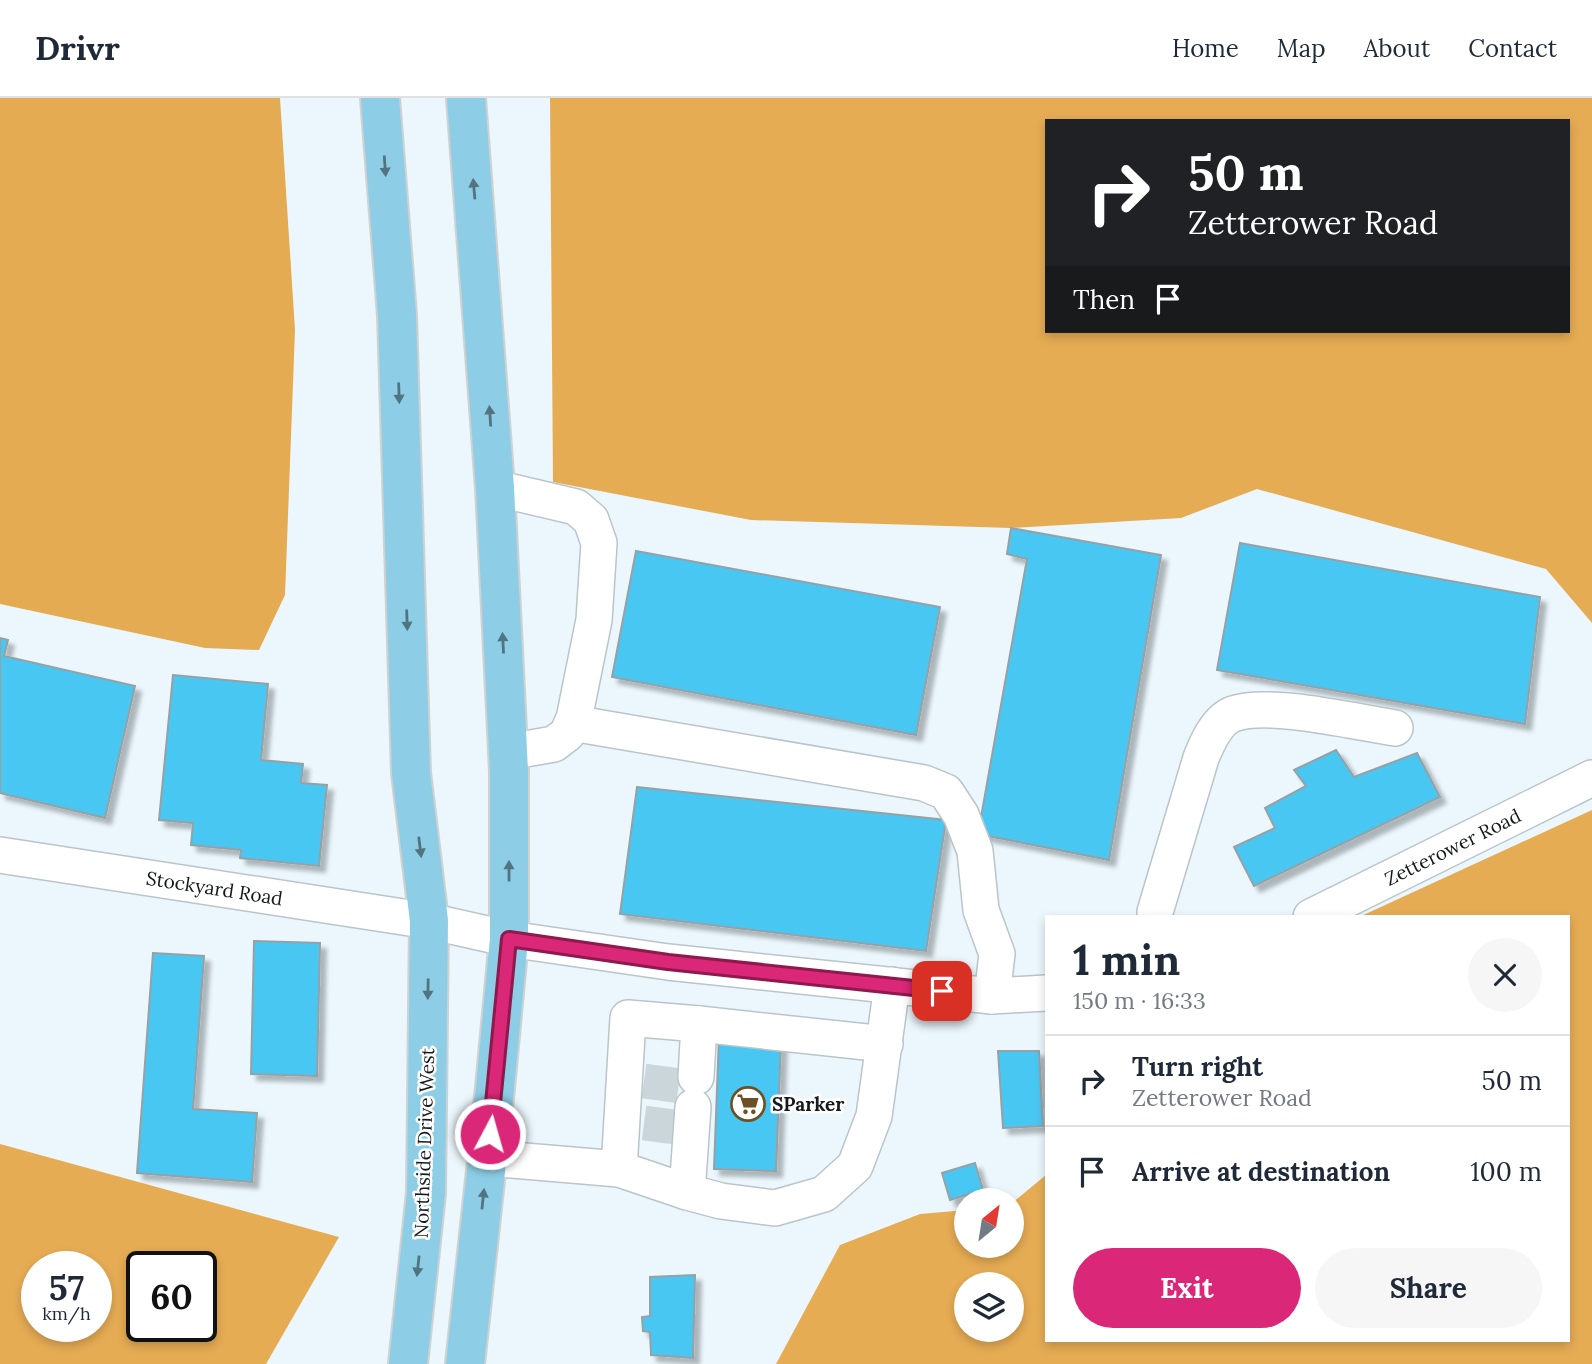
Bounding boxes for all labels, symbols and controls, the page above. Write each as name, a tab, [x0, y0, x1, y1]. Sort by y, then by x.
text: Drivr	[35, 27, 120, 69]
text: Home	[1172, 33, 1239, 64]
text: Map	[1277, 33, 1326, 64]
text: About	[1364, 33, 1430, 64]
text: Contact	[1468, 33, 1557, 64]
text: 50 m	[1188, 141, 1304, 203]
icon: right	[1073, 147, 1164, 238]
one-way arrow	[380, 155, 391, 177]
one-way arrow	[468, 178, 479, 200]
text: Zetterower Road	[1188, 202, 1438, 243]
icon: arrive	[1149, 280, 1187, 318]
text: Then	[1073, 283, 1135, 316]
one-way arrow	[394, 382, 405, 404]
one-way arrow	[484, 405, 495, 427]
one-way arrow	[401, 610, 412, 632]
one-way arrow	[497, 632, 508, 654]
street label: Zetterower Road	[1381, 803, 1525, 891]
one-way arrow	[415, 837, 426, 859]
one-way arrow	[503, 859, 515, 881]
street label: Stockyard Road	[144, 866, 284, 910]
text: 1 min	[1073, 933, 1180, 987]
button: close	[1468, 938, 1542, 1012]
pin	[912, 961, 972, 1021]
icon: arrive	[923, 972, 961, 1010]
one-way arrow	[422, 979, 433, 1001]
text: 150 m · 16:33	[1073, 986, 1206, 1015]
street label: Northside Drive West	[409, 1047, 439, 1239]
text: Turn right	[1132, 1050, 1263, 1083]
icon: right	[1073, 1062, 1111, 1100]
text: 50 m	[1482, 1064, 1542, 1097]
text: Zetterower Road	[1132, 1083, 1312, 1112]
supermarket icon: SParker	[729, 1085, 767, 1123]
place label: SParker	[772, 1092, 844, 1116]
position arrow	[453, 1097, 527, 1171]
icon: arrive	[1073, 1153, 1111, 1191]
text: Arrive at destination	[1132, 1155, 1390, 1188]
text: 100 m	[1470, 1155, 1542, 1188]
one-way arrow	[478, 1188, 489, 1210]
north arrow	[954, 1188, 1024, 1258]
map controls	[954, 1188, 1024, 1342]
button: Exit	[1073, 1248, 1301, 1328]
button: Share	[1315, 1248, 1542, 1328]
speed limit sign: 60	[126, 1251, 217, 1342]
one-way arrow	[413, 1255, 424, 1277]
text: 57	[49, 1265, 84, 1310]
button: layers	[954, 1272, 1024, 1342]
text: km/h	[42, 1302, 91, 1325]

